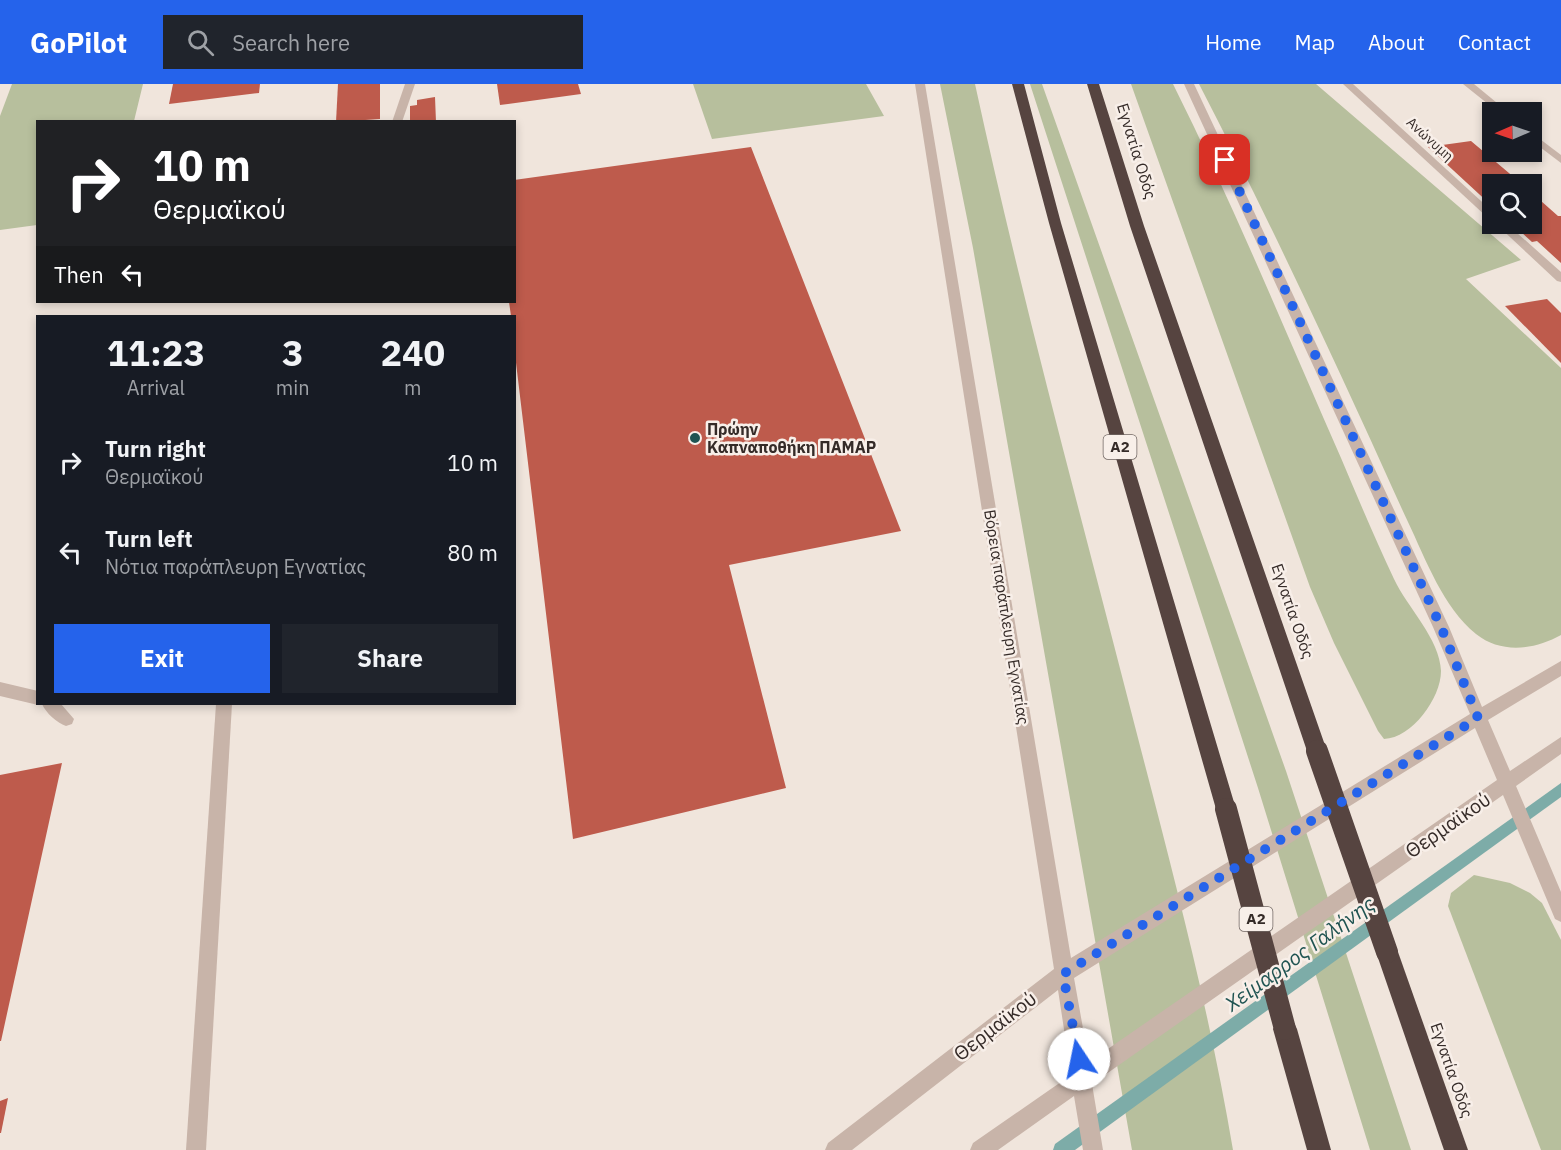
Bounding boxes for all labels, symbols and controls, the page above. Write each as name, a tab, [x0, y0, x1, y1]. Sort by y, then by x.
search box	[163, 15, 583, 69]
text: GoPilot	[30, 24, 127, 61]
icon: search	[184, 26, 217, 59]
text: Search here	[232, 28, 350, 57]
text: Home	[1205, 28, 1262, 56]
text: Map	[1295, 28, 1335, 56]
text: About	[1368, 28, 1425, 56]
text: Contact	[1458, 28, 1531, 56]
street label: Εγνατία Οδός	[1113, 101, 1161, 202]
north arrow	[1482, 102, 1542, 162]
map controls	[1482, 102, 1542, 234]
street label: Ανώνυμη	[1403, 113, 1457, 165]
pin	[1199, 134, 1250, 185]
text: 10 m	[153, 138, 251, 193]
icon: arrive	[1208, 143, 1241, 176]
icon: right	[54, 144, 132, 222]
button: search	[1482, 174, 1542, 234]
text: Θερμαϊκού	[153, 191, 286, 226]
icon: left	[116, 258, 149, 291]
text: Then	[54, 260, 104, 289]
text: 11:23	[107, 329, 205, 376]
text: 3	[282, 329, 304, 376]
text: 240	[380, 329, 445, 376]
text: Arrival	[127, 374, 185, 401]
text: min	[276, 374, 310, 401]
text: m	[404, 374, 422, 401]
place label: Πρώην Καπναποθήκη ΠΑΜΑΡ	[707, 419, 876, 457]
marker: Πρώην Καπναποθήκη ΠΑΜΑΡ	[688, 431, 702, 445]
text: Turn right	[105, 434, 206, 463]
road number: Α2	[1104, 435, 1136, 459]
icon: right	[54, 446, 87, 479]
text: 10 m	[447, 448, 498, 477]
text: Θερμαϊκού	[105, 463, 204, 490]
street label: Βόρεια παράπλευρη Εγνατίας	[980, 508, 1034, 726]
text: Turn left	[105, 524, 193, 553]
icon: left	[54, 536, 87, 569]
text: 80 m	[447, 538, 498, 567]
text: Νότια παράπλευρη Εγνατίας	[105, 553, 366, 580]
street label: Εγνατία Οδός	[1267, 561, 1319, 661]
button: Exit	[54, 624, 270, 693]
button: Share	[282, 624, 498, 693]
street label: Θερμαϊκού	[1400, 785, 1496, 864]
water label: Χείμαρρος Γαλήνης	[1218, 889, 1380, 1018]
road number: Α2	[1240, 907, 1272, 931]
street label: Θερμαϊκού	[948, 985, 1042, 1067]
street label: Εγνατία Οδός	[1426, 1020, 1478, 1120]
position arrow	[1047, 1027, 1111, 1091]

